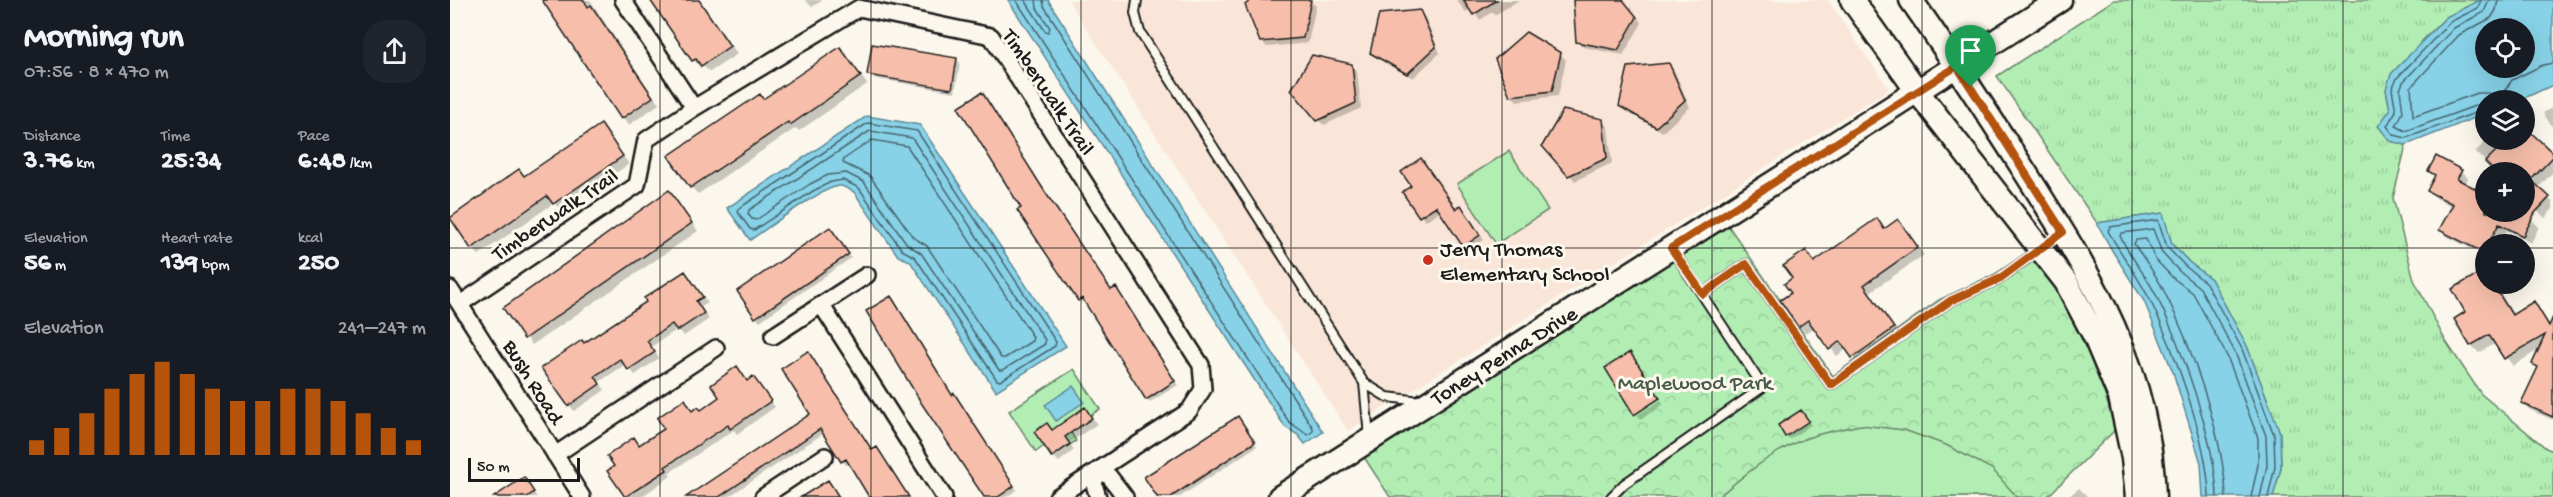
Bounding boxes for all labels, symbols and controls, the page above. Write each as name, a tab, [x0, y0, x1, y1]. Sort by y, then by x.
map controls	[2475, 18, 2535, 294]
button: locate	[2475, 18, 2535, 78]
text: Morning run	[24, 20, 184, 58]
button: share	[363, 20, 426, 83]
street label: Timberwalk Trail	[994, 23, 1099, 161]
pin	[1945, 25, 1996, 87]
icon: arrive	[1954, 34, 1987, 67]
text: 07:56 · 8 × 470 m	[24, 62, 169, 85]
button: layers	[2475, 90, 2535, 150]
text: Distance	[24, 128, 81, 147]
text: Time	[161, 128, 190, 147]
text: Pace	[298, 128, 329, 147]
text: 3.76	[24, 147, 72, 178]
text: 25:34	[161, 147, 221, 178]
text: 6:48	[298, 147, 346, 178]
text: km	[72, 155, 95, 174]
text: /km	[346, 155, 372, 174]
button: +	[2475, 162, 2535, 222]
street label: Timberwalk Trail	[486, 164, 624, 269]
text: Elevation	[24, 230, 88, 249]
text: Heart rate	[161, 230, 233, 249]
text: kcal	[298, 230, 323, 249]
button: −	[2475, 234, 2535, 294]
place label: Jerry Thomas Elementary School	[1440, 238, 1610, 289]
text: 56	[24, 249, 51, 280]
text: 139	[161, 249, 198, 280]
text: 250	[298, 249, 339, 280]
marker: Jerry Thomas Elementary School	[1421, 253, 1435, 267]
text: m	[51, 257, 66, 276]
text: bpm	[198, 257, 230, 276]
street label: Toney Penna Drive	[1426, 302, 1584, 414]
text: Elevation	[24, 318, 104, 341]
text: 241–247 m	[338, 318, 426, 341]
street label: Bush Road	[495, 335, 569, 432]
park label: Maplewood Park	[1618, 372, 1774, 398]
scale bar	[468, 455, 580, 482]
text: 50 m	[477, 459, 510, 478]

